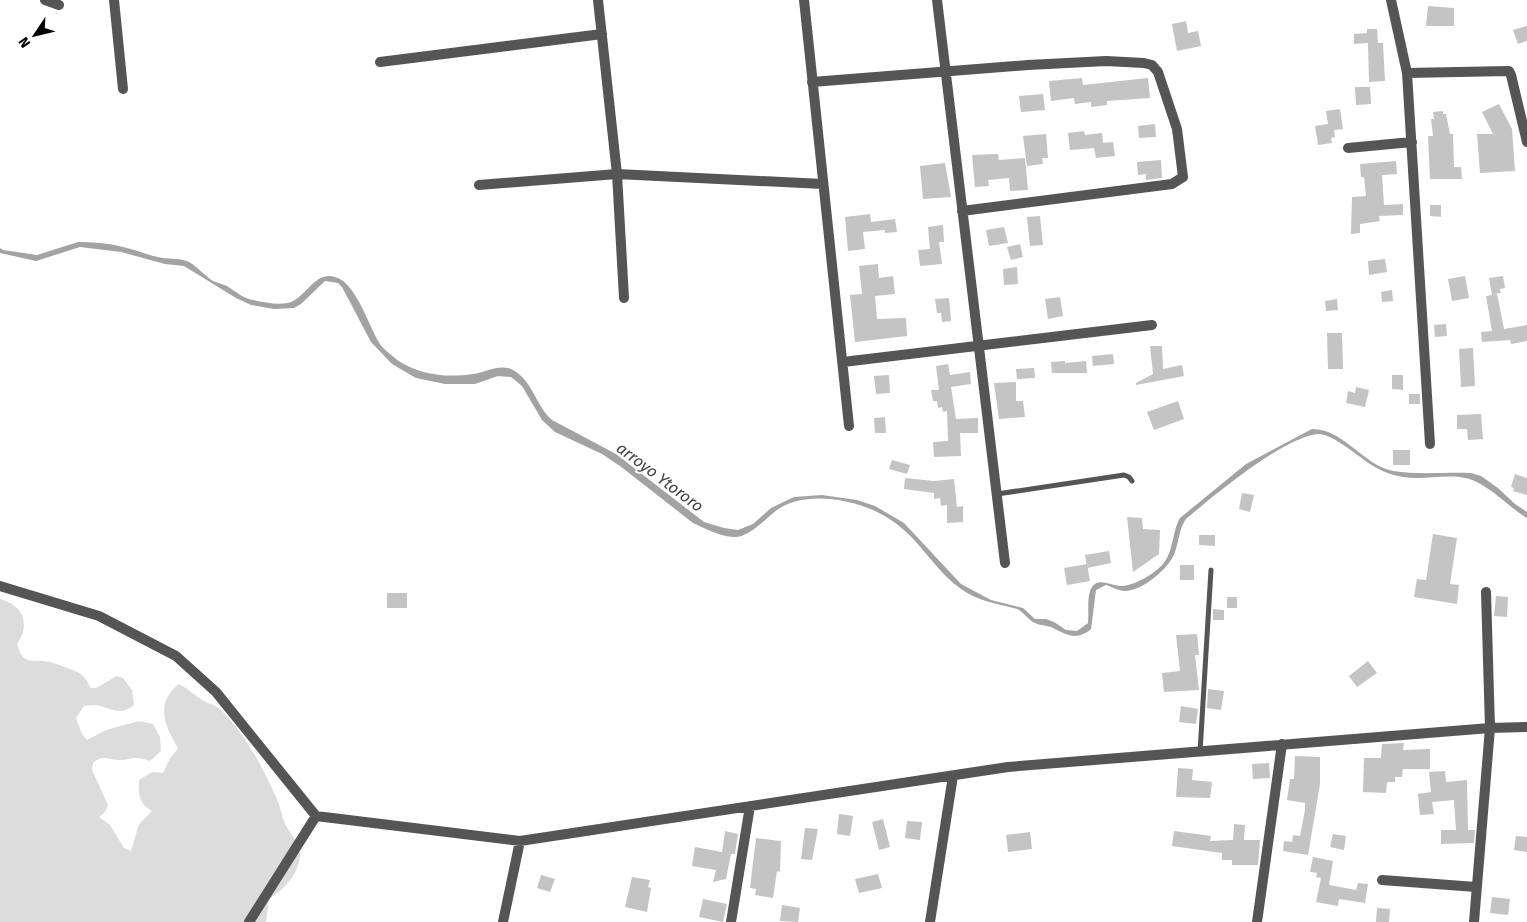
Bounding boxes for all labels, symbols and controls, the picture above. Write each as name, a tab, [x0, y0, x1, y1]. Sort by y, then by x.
north arrow	[10, 10, 60, 60]
text: N	[15, 33, 34, 51]
water label: arroyo Ytororo	[613, 438, 707, 516]

